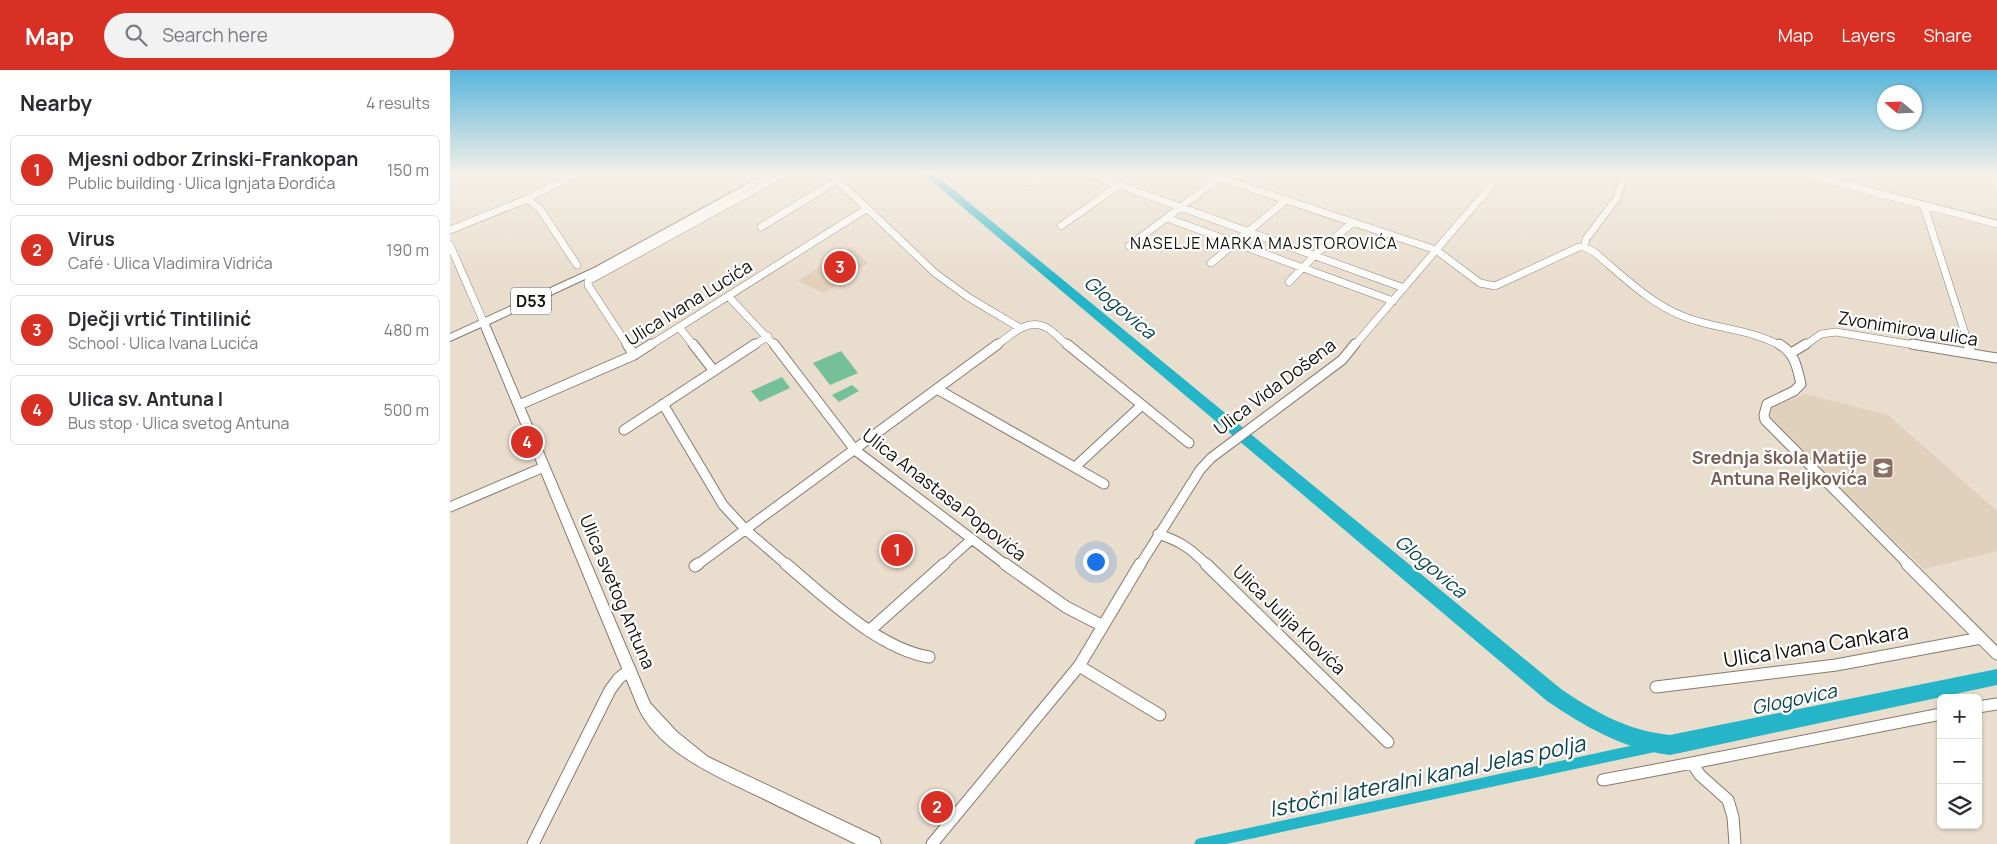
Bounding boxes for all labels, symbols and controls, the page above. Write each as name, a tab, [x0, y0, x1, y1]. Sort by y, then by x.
search box	[104, 13, 454, 58]
text: Map	[25, 19, 74, 52]
icon: search	[122, 21, 150, 49]
text: Search here	[162, 22, 268, 48]
text: Map	[1778, 23, 1813, 47]
text: Layers	[1841, 23, 1895, 47]
text: Share	[1923, 23, 1972, 47]
north arrow	[1877, 85, 1922, 130]
text: Nearby	[20, 89, 92, 117]
text: 4 results	[366, 92, 430, 114]
text: Mjesni odbor Zrinski-Frankopan	[68, 146, 358, 172]
text: 1	[33, 159, 41, 181]
text: 150 m	[387, 159, 429, 181]
text: Public building · Ulica Ignjata Đorđića	[68, 172, 335, 194]
text: Virus	[68, 226, 115, 252]
district label: NASELJE MARKA MAJSTOROVIĆA	[1130, 232, 1398, 254]
text: 2	[32, 239, 42, 261]
text: 190 m	[386, 239, 429, 261]
pin: 3	[824, 248, 856, 286]
text: Café · Ulica Vladimira Vidrića	[68, 252, 273, 274]
street label: Ulica Ivana Lucića	[620, 253, 756, 351]
water label: Glogovica	[1079, 269, 1163, 346]
road number: D53	[511, 288, 551, 315]
street label: Zvonimirova ulica	[1836, 305, 1980, 351]
text: Dječji vrtić Tintilinić	[68, 306, 251, 332]
text: 3	[32, 319, 42, 341]
text: 480 m	[384, 319, 429, 341]
text: School · Ulica Ivana Lucića	[68, 332, 258, 354]
street label: Ulica Vida Došena	[1209, 333, 1340, 440]
text: Ulica sv. Antuna I	[68, 386, 223, 412]
text: 4	[32, 399, 42, 421]
text: 500 m	[383, 399, 429, 421]
text: Bus stop · Ulica svetog Antuna	[68, 412, 289, 434]
pin: 4	[511, 423, 543, 461]
street label: Ulica Anastasa Popovića	[858, 423, 1032, 566]
place label: Srednja škola Matije Antuna Reljkovića	[1692, 445, 1867, 490]
school or university icon: Srednja škola Matije Antuna Reljkovića	[1871, 456, 1895, 480]
street label: Ulica svetog Antuna	[575, 511, 661, 672]
water label: Glogovica	[1390, 528, 1474, 605]
pin: 1	[881, 531, 913, 569]
your location	[1083, 549, 1109, 575]
street label: Ulica Julija Klovića	[1228, 559, 1351, 680]
street label: Ulica Ivana Cankara	[1721, 617, 1910, 673]
water label: Glogovica	[1749, 677, 1840, 721]
map controls	[1937, 694, 1982, 829]
button: +	[1937, 694, 1982, 739]
water label: Istočni lateralni kanal Jelas polja	[1266, 727, 1589, 824]
button: −	[1937, 739, 1982, 784]
button: layers	[1937, 784, 1982, 829]
pin: 2	[921, 788, 953, 826]

